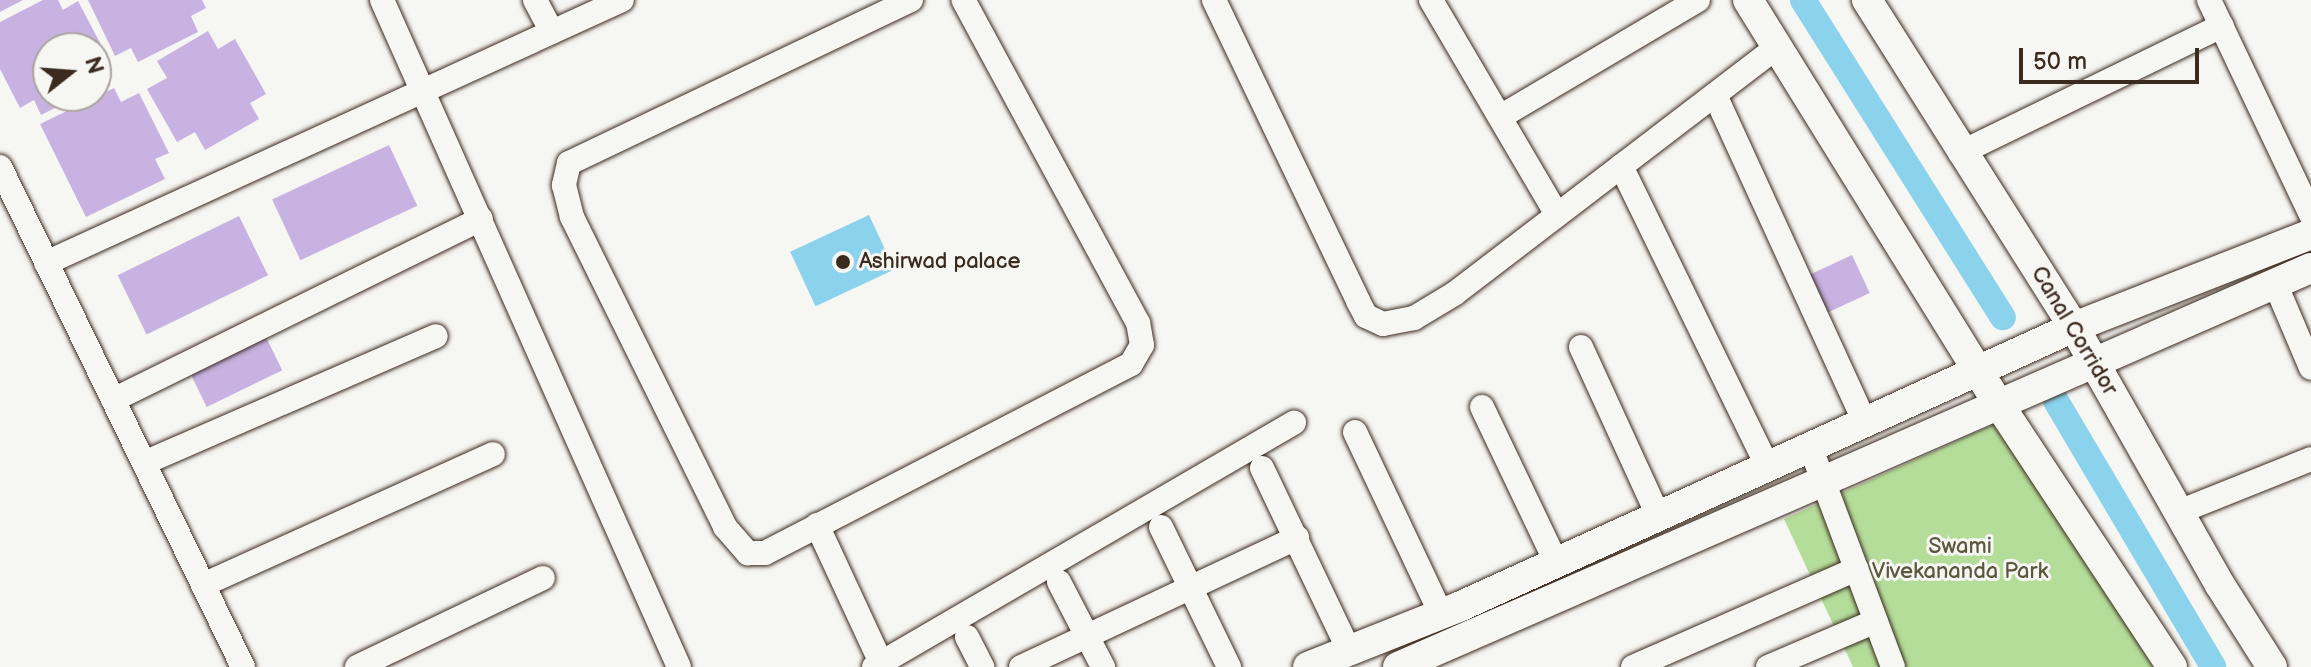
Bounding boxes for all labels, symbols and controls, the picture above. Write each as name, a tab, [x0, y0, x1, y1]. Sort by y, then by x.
north arrow	[32, 32, 112, 112]
scale bar	[2023, 32, 2203, 82]
text: 50 m	[2033, 47, 2087, 76]
text: N	[78, 54, 109, 77]
place label: Ashirwad palace	[859, 249, 1021, 275]
marker: Ashirwad palace	[834, 253, 852, 271]
street label: Canal Corridor	[2025, 262, 2123, 400]
park label: Swami Vivekananda Park	[1872, 533, 2048, 584]

